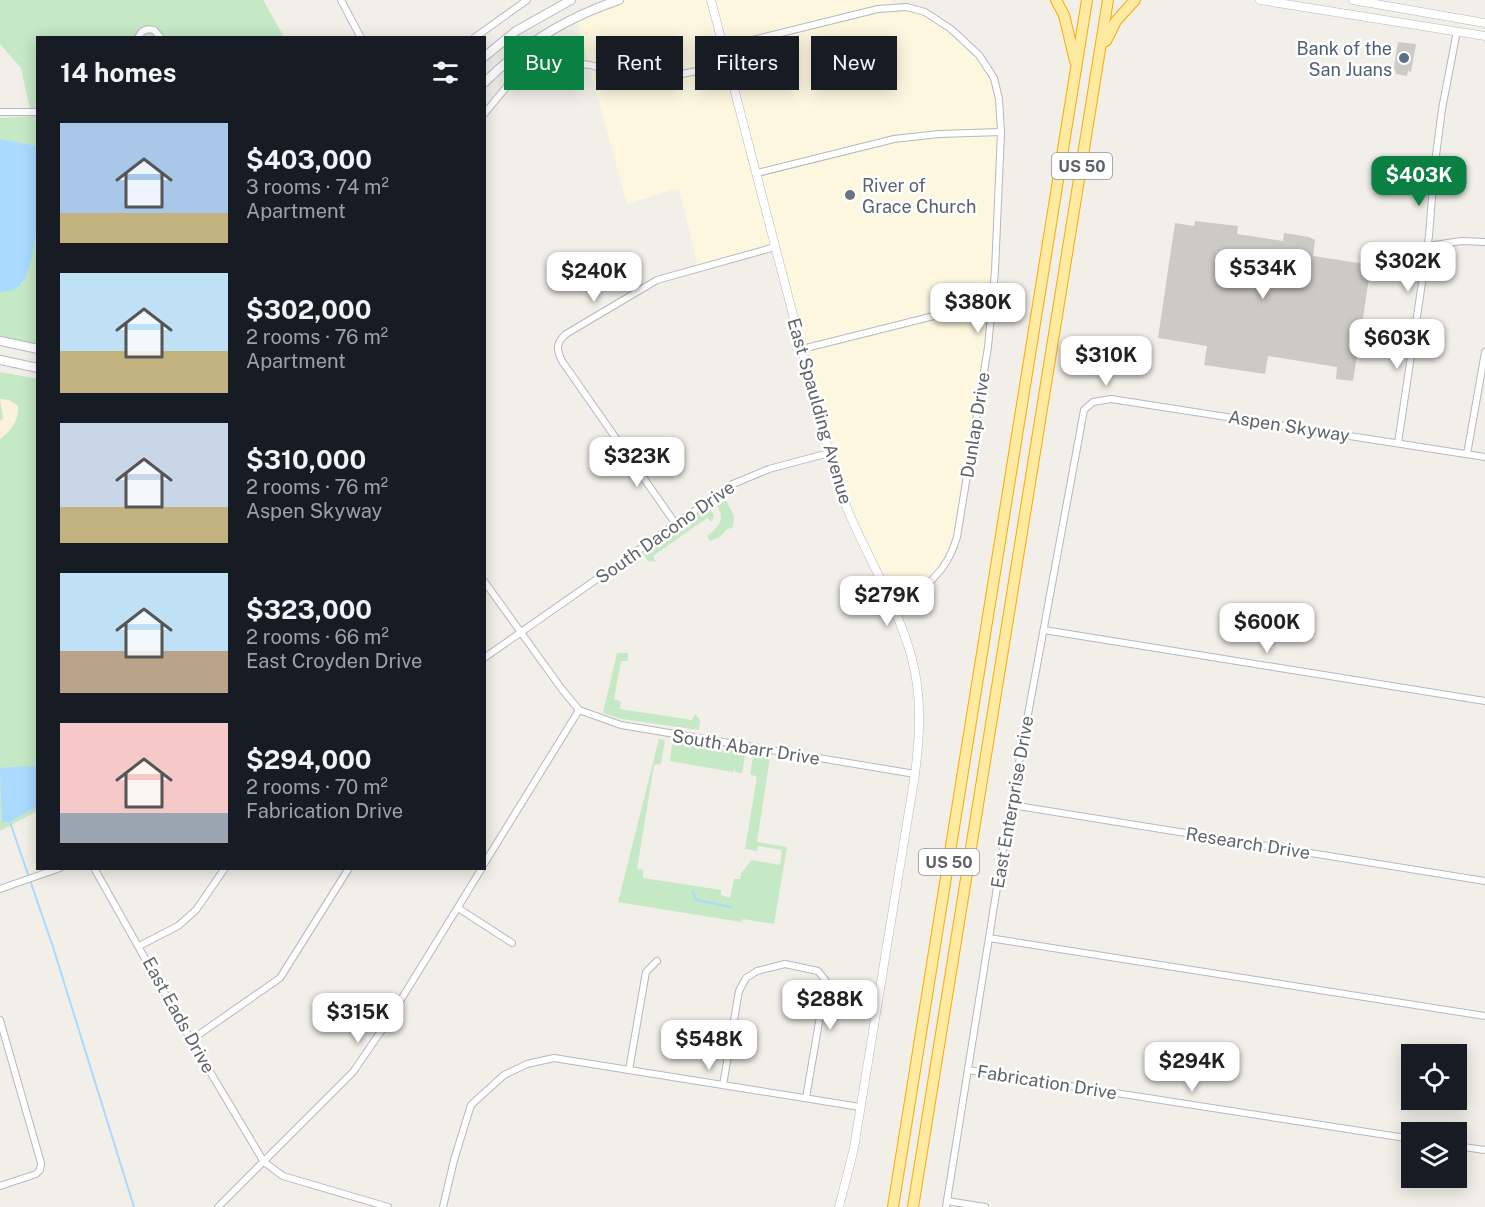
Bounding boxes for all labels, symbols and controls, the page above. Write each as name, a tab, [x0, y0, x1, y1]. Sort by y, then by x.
chip: Buy	[504, 36, 584, 90]
chip: Rent	[596, 36, 683, 90]
chip: Filters	[695, 36, 799, 90]
chip: New	[811, 36, 897, 90]
place label: Bank of the San Juans	[1296, 38, 1392, 80]
marker: Bank of the San Juans	[1397, 51, 1411, 65]
icon: filters	[429, 56, 462, 89]
text: 14 homes	[60, 57, 176, 88]
text: $403,000	[246, 144, 372, 175]
icon: home	[108, 147, 180, 219]
road number: US 50	[1052, 153, 1112, 179]
pin: $403K	[1377, 156, 1461, 207]
text: $403K	[1385, 163, 1453, 187]
text: 3 rooms · 74 m²	[246, 175, 389, 199]
place label: River of Grace Church	[862, 175, 976, 217]
marker: River of Grace Church	[843, 188, 857, 202]
text: Apartment	[246, 199, 346, 223]
pin: $302K	[1366, 242, 1450, 293]
pin: $534K	[1221, 249, 1305, 300]
text: $302K	[1375, 249, 1441, 273]
pin: $240K	[552, 252, 636, 303]
text: $534K	[1229, 256, 1297, 280]
text: $240K	[561, 259, 627, 283]
pin: $380K	[936, 283, 1020, 334]
text: $380K	[944, 290, 1012, 314]
text: $302,000	[246, 294, 371, 325]
icon: home	[108, 297, 180, 369]
street label: East Spaulding Avenue	[783, 316, 857, 506]
pin: $603K	[1355, 319, 1439, 370]
text: 2 rooms · 76 m²	[246, 325, 388, 349]
text: $603K	[1363, 326, 1431, 350]
pin: $310K	[1064, 336, 1148, 387]
text: $310K	[1075, 343, 1137, 367]
text: Apartment	[246, 349, 346, 373]
street label: Dunlap Drive	[956, 371, 994, 479]
street label: Aspen Skyway	[1227, 406, 1352, 446]
pin: $323K	[595, 437, 679, 488]
text: $310,000	[246, 444, 366, 475]
text: $323K	[603, 444, 671, 468]
icon: home	[108, 447, 180, 519]
text: 2 rooms · 76 m²	[246, 475, 388, 499]
street label: South Dacono Drive	[592, 476, 738, 588]
text: Aspen Skyway	[246, 499, 382, 523]
pin: $279K	[845, 576, 929, 627]
text: $279K	[854, 583, 920, 607]
text: $323,000	[246, 594, 372, 625]
icon: home	[108, 597, 180, 669]
pin: $600K	[1225, 603, 1309, 654]
text: $600K	[1234, 610, 1300, 634]
text: 2 rooms · 66 m²	[246, 625, 389, 649]
text: East Croyden Drive	[246, 649, 422, 673]
street label: East Enterprise Drive	[986, 714, 1038, 890]
street label: South Abarr Drive	[671, 725, 821, 769]
text: $294,000	[246, 744, 372, 775]
icon: home	[108, 747, 180, 819]
text: 2 rooms · 70 m²	[246, 775, 388, 799]
text: Fabrication Drive	[246, 799, 403, 823]
street label: Research Drive	[1184, 823, 1312, 863]
road number: US 50	[919, 849, 979, 875]
street label: East Eads Drive	[138, 953, 220, 1077]
pin: $288K	[788, 980, 872, 1031]
text: $288K	[796, 987, 864, 1011]
pin: $315K	[316, 993, 400, 1044]
text: $315K	[326, 1000, 390, 1024]
pin: $548K	[667, 1020, 751, 1071]
text: $548K	[675, 1027, 743, 1051]
pin: $294K	[1150, 1042, 1234, 1093]
map controls	[1401, 1044, 1467, 1188]
button: locate	[1401, 1044, 1467, 1110]
text: $294K	[1159, 1049, 1225, 1073]
street label: Fabrication Drive	[976, 1061, 1118, 1103]
button: layers	[1401, 1122, 1467, 1188]

